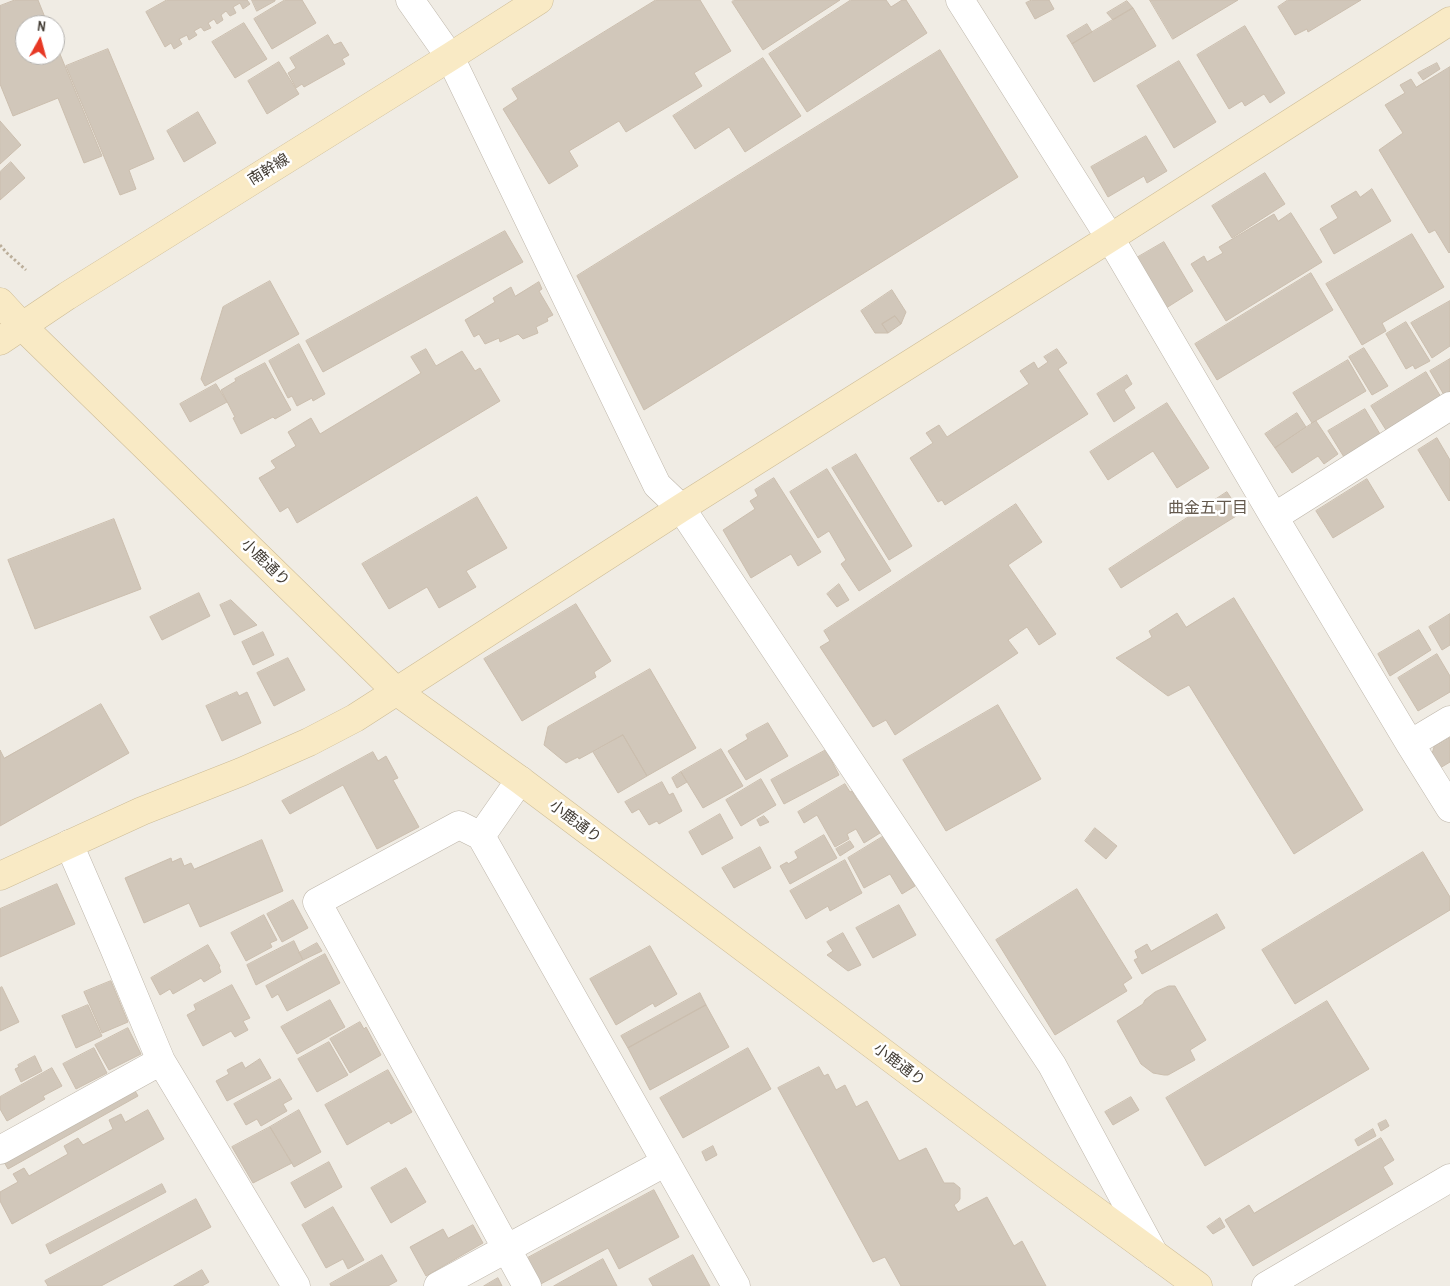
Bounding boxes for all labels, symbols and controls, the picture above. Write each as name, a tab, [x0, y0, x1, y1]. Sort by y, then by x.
north arrow	[15, 15, 65, 65]
text: N	[36, 17, 47, 36]
street label: 南幹線	[245, 150, 293, 190]
district label: 曲金五丁目	[1168, 499, 1248, 519]
street label: 小鹿通り	[237, 536, 293, 590]
street label: 小鹿通り	[546, 797, 604, 847]
street label: 小鹿通り	[870, 1040, 928, 1090]

